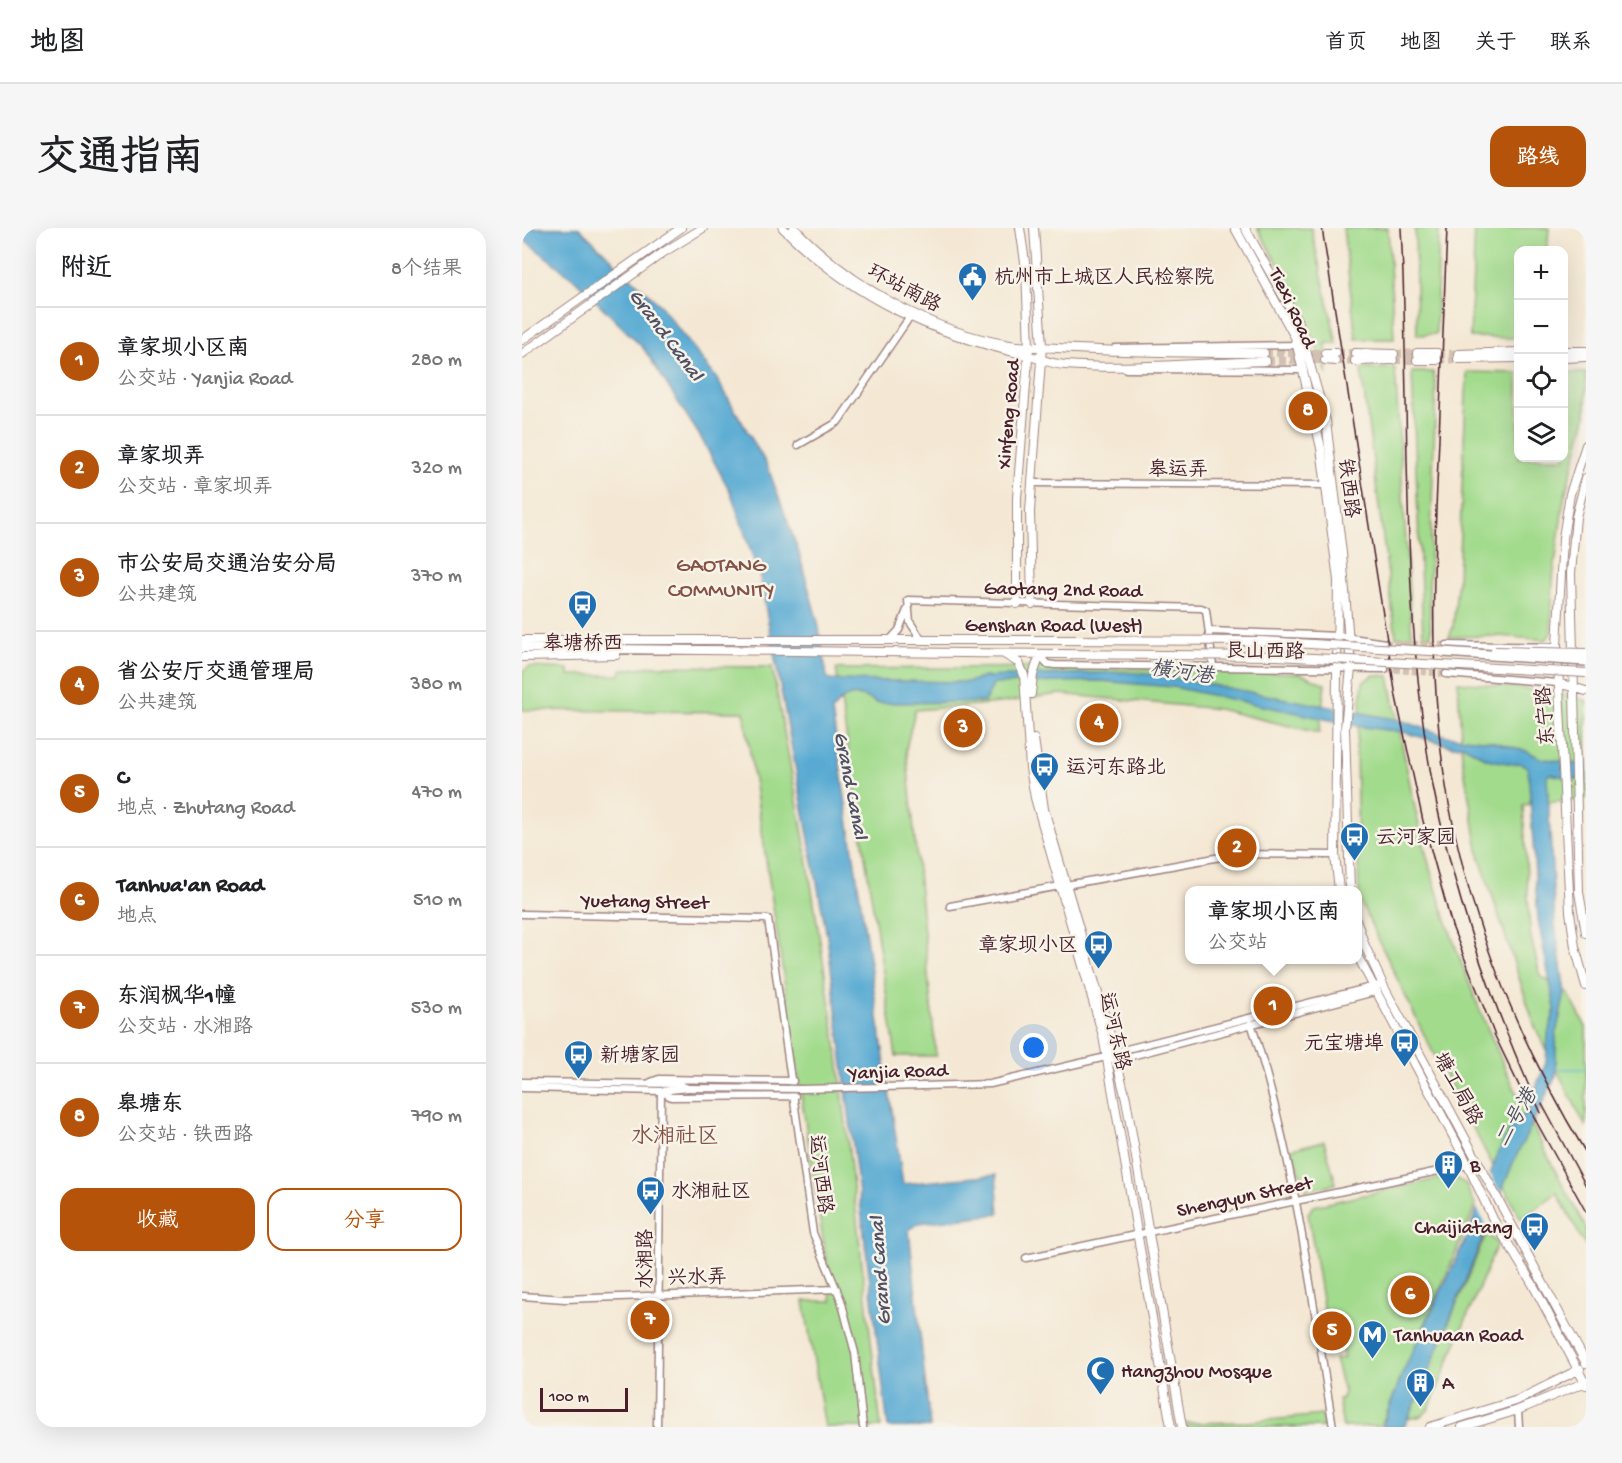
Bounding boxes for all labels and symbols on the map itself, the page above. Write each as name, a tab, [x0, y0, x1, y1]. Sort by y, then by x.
street label: 环站南路	[863, 259, 946, 319]
public building icon: 杭州市上城区人民检察院	[957, 260, 989, 302]
street label: Tiexi Road	[1262, 264, 1320, 354]
place label: 杭州市上城区人民检察院	[994, 266, 1214, 291]
water label: Grand Canal	[621, 285, 708, 388]
street label: Xinfeng Road	[994, 356, 1027, 471]
pin: 8	[1288, 388, 1328, 434]
street label: 铁西路	[1331, 457, 1364, 521]
street label: 皋运弄	[1148, 458, 1208, 483]
district label: GAOTANG COMMUNITY	[668, 554, 774, 605]
street label: Gaotang 2nd Road	[984, 579, 1145, 604]
bus stop icon: 皋塘桥西	[567, 588, 599, 630]
street label: Genshan Road (West)	[965, 616, 1143, 639]
place label: 皋塘桥西	[543, 632, 623, 657]
street label: 艮山西路	[1225, 639, 1306, 666]
water label: 横河港	[1149, 657, 1217, 692]
street label: 东宁路	[1532, 684, 1561, 747]
pin: 4	[1080, 700, 1118, 746]
pin: 3	[944, 706, 982, 750]
water label: Grand Canal	[826, 730, 871, 843]
bus stop icon: 运河东路北	[1029, 750, 1061, 792]
place label: 运河东路北	[1066, 756, 1166, 781]
bus stop icon: 云河家园	[1339, 820, 1371, 862]
pin: 2	[1218, 826, 1256, 870]
place label: 云河家园	[1376, 826, 1456, 851]
street label: Yuetang Street	[579, 891, 711, 916]
bus stop icon: 章家坝小区	[1083, 928, 1115, 970]
place label: 章家坝小区	[978, 934, 1078, 959]
pin: 1	[1254, 984, 1293, 1028]
street label: 运河东路	[1092, 990, 1135, 1074]
bus stop icon: 元宝塘埠	[1389, 1026, 1421, 1068]
place label: 元宝塘埠	[1304, 1032, 1384, 1057]
your location	[1019, 1033, 1048, 1062]
bus stop icon: 新塘家园	[563, 1038, 595, 1080]
place label: 新塘家园	[600, 1044, 680, 1069]
street label: 塘工局路	[1426, 1048, 1488, 1131]
street label: Yanjia Road	[846, 1060, 951, 1087]
water label: 二号港	[1491, 1083, 1545, 1152]
district label: 水湘社区	[631, 1124, 719, 1151]
street label: 运河西路	[802, 1133, 837, 1217]
building icon: B	[1433, 1148, 1465, 1190]
place label: B	[1469, 1156, 1481, 1179]
street label: Shengyun Street	[1175, 1172, 1316, 1224]
bus stop icon: 水湘社区	[634, 1174, 666, 1216]
place label: 水湘社区	[671, 1180, 751, 1205]
bus stop icon: Chaijiatang	[1518, 1210, 1550, 1252]
water label: Grand Canal	[866, 1214, 899, 1326]
place label: Chaijiatang	[1415, 1218, 1513, 1241]
street label: 水湘路	[634, 1228, 659, 1289]
street label: 兴水弄	[667, 1265, 727, 1292]
pin: 6	[1390, 1272, 1430, 1318]
pin: 7	[630, 1298, 670, 1342]
pin: 5	[1312, 1308, 1352, 1354]
metro station icon: Tanhuaan Road	[1357, 1318, 1389, 1360]
place label: Tanhuaan Road	[1393, 1326, 1525, 1349]
mosque icon: Hangzhou Mosque	[1084, 1354, 1116, 1396]
place label: Hangzhou Mosque	[1121, 1362, 1272, 1385]
building icon: A	[1405, 1366, 1437, 1408]
place label: A	[1442, 1374, 1455, 1397]
scale bar	[540, 1385, 628, 1412]

